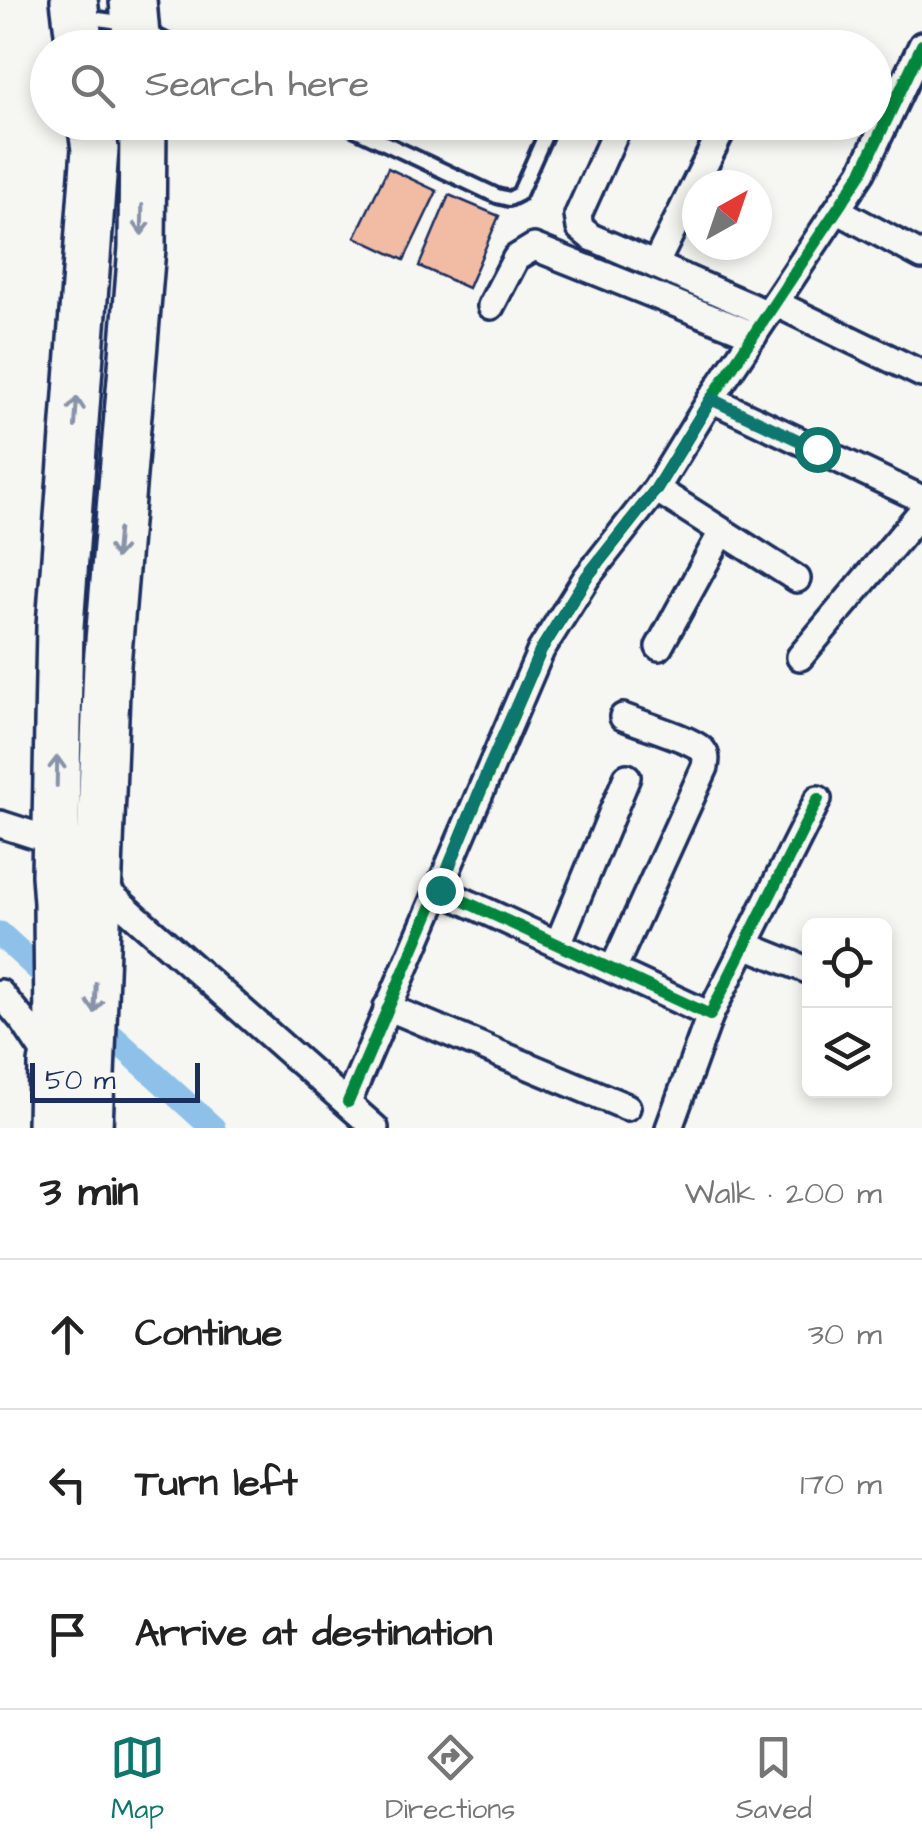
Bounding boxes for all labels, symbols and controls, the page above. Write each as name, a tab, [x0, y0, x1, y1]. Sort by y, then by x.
search box	[30, 30, 892, 140]
icon: search	[65, 58, 120, 113]
text: Search here	[145, 59, 369, 111]
north arrow	[682, 170, 772, 260]
one-way arrow	[133, 203, 152, 235]
one-way arrow	[66, 396, 85, 428]
route start	[795, 427, 841, 473]
one-way arrow	[108, 527, 127, 560]
one-way arrow	[48, 756, 66, 788]
route end	[418, 868, 464, 914]
map controls	[802, 918, 892, 1098]
button: locate	[802, 918, 892, 1008]
one-way arrow	[86, 982, 105, 1014]
button: layers	[802, 1008, 892, 1098]
scale bar	[30, 1058, 200, 1102]
text: 50 m	[45, 1061, 116, 1100]
text: 3 min	[40, 1164, 138, 1222]
text: Walk · 200 m	[684, 1171, 882, 1216]
icon: ahead	[40, 1307, 95, 1362]
text: Continue	[135, 1308, 282, 1360]
text: 30 m	[808, 1312, 882, 1357]
icon: left	[40, 1457, 95, 1512]
text: Turn left	[135, 1458, 298, 1510]
text: 170 m	[800, 1462, 882, 1507]
icon: arrive	[40, 1607, 95, 1662]
text: Arrive at destination	[135, 1608, 492, 1660]
tab: Map	[110, 1730, 165, 1829]
tab: Directions	[385, 1730, 515, 1829]
tab: Saved	[736, 1730, 812, 1829]

